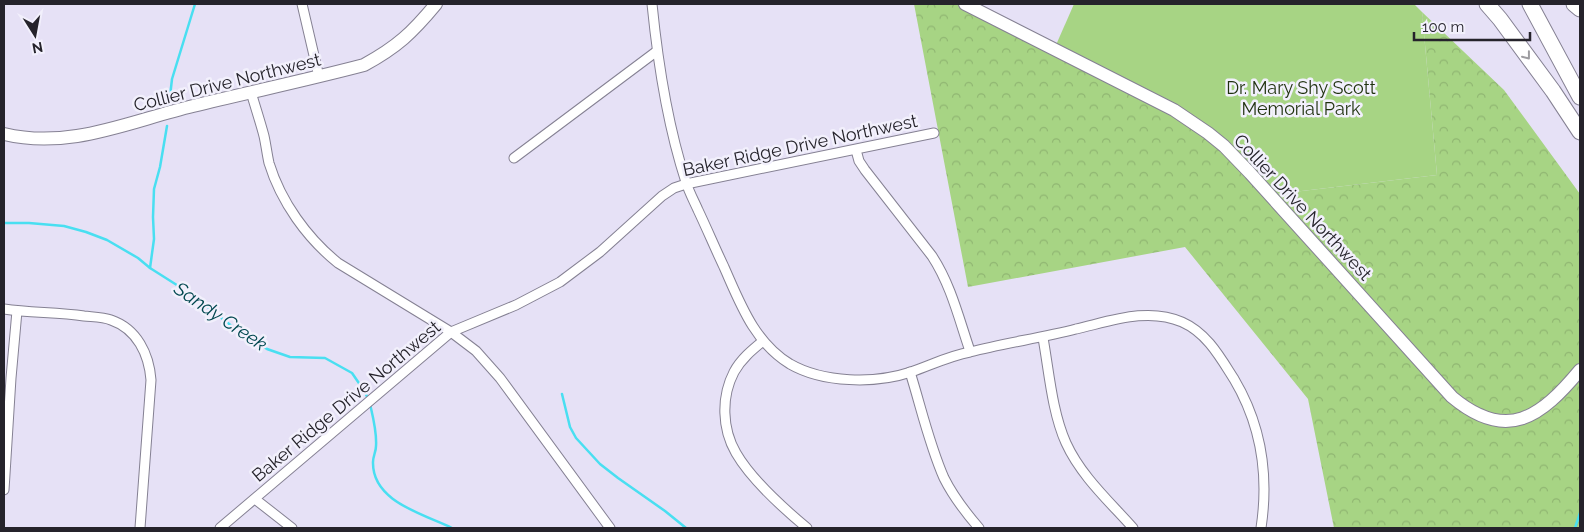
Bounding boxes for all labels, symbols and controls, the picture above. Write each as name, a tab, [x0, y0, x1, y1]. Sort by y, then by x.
north arrow	[10, 10, 60, 60]
scale bar	[1414, 10, 1530, 42]
text: 100 m	[1422, 18, 1464, 36]
text: N	[31, 39, 44, 57]
street label: Collier Drive Northwest	[131, 49, 323, 115]
one-way arrow	[1522, 50, 1530, 59]
park label: Dr. Mary Shy Scott Memorial Park	[1226, 77, 1376, 119]
street label: Baker Ridge Drive Northwest	[681, 110, 919, 180]
street label: Collier Drive Northwest	[1230, 130, 1376, 284]
water label: Sandy Creek	[170, 276, 272, 355]
street label: Baker Ridge Drive Northwest	[248, 316, 444, 486]

